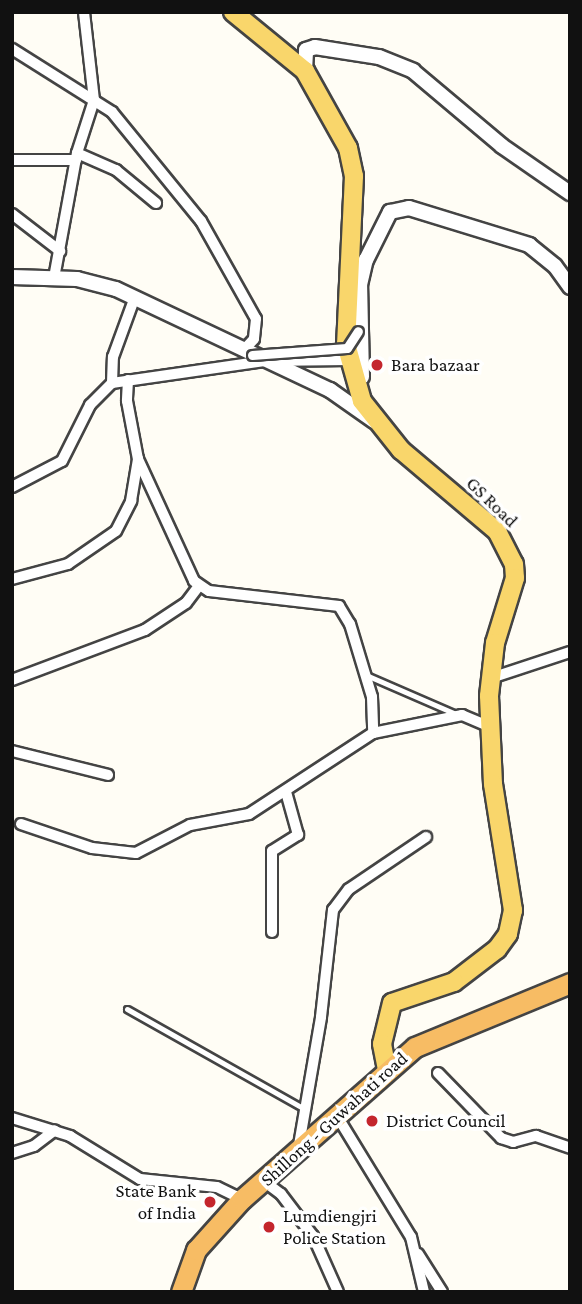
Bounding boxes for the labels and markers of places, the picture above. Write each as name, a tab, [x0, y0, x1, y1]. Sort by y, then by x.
place label: Bara bazaar	[391, 354, 480, 376]
marker: Bara bazaar	[369, 357, 385, 373]
place label: District Council	[386, 1110, 506, 1132]
marker: District Council	[364, 1113, 380, 1129]
place label: State Bank of India	[116, 1180, 196, 1224]
marker: State Bank of India	[202, 1194, 218, 1210]
place label: Lumdiengjri Police Station	[283, 1205, 386, 1249]
marker: Lumdiengjri Police Station	[261, 1219, 277, 1235]

